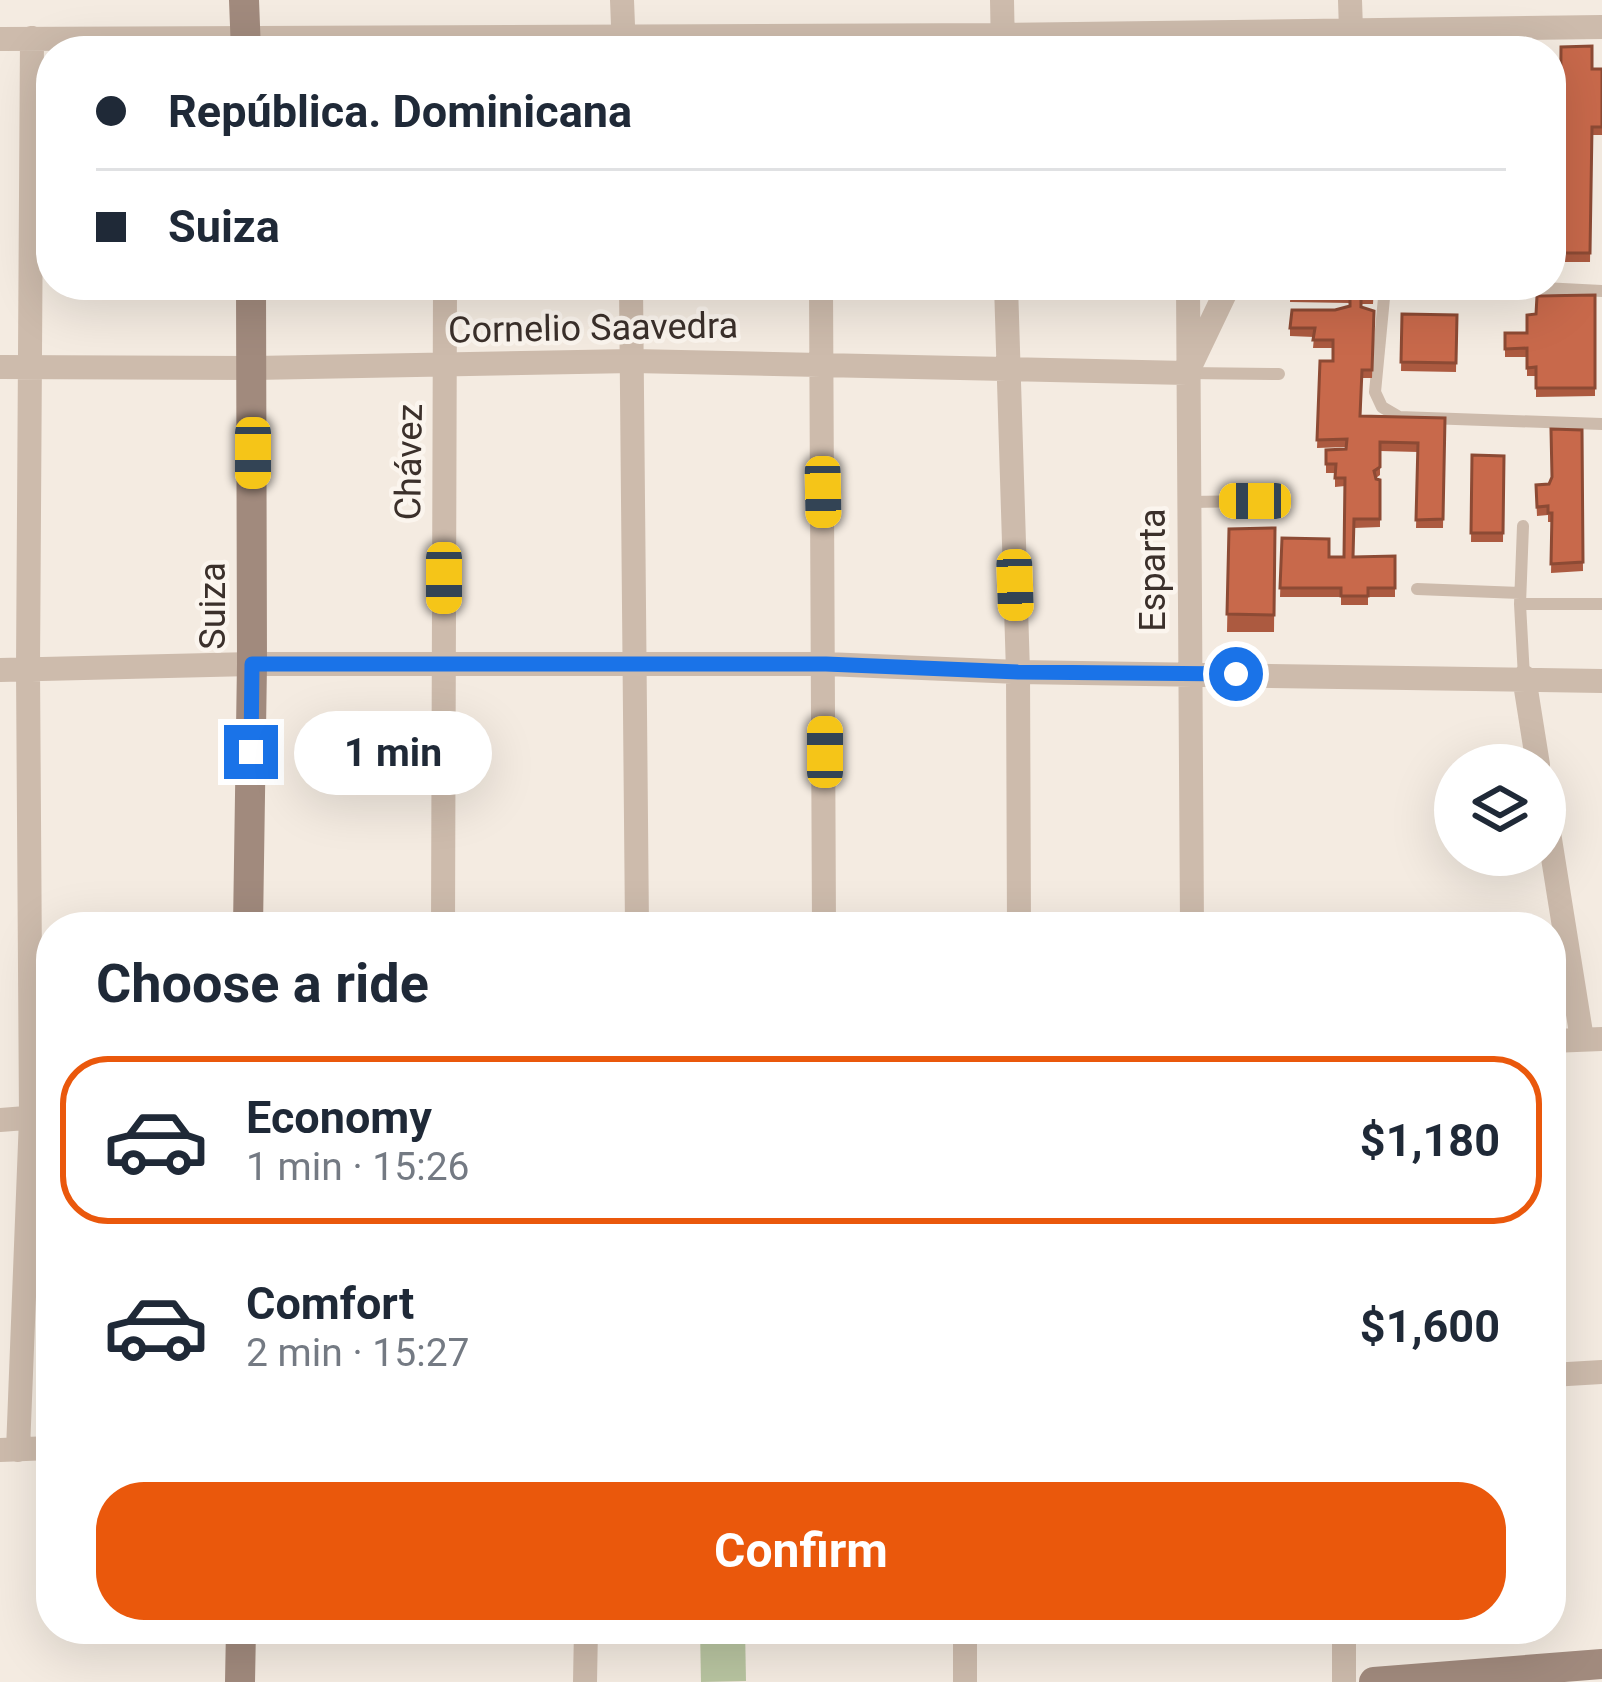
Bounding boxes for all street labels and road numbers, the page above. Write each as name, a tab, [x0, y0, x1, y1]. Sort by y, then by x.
street label: Cornelio Saavedra	[448, 304, 738, 352]
street label: Chávez	[387, 403, 431, 521]
street label: Esparta	[1132, 508, 1174, 632]
street label: Suiza	[192, 562, 234, 650]

